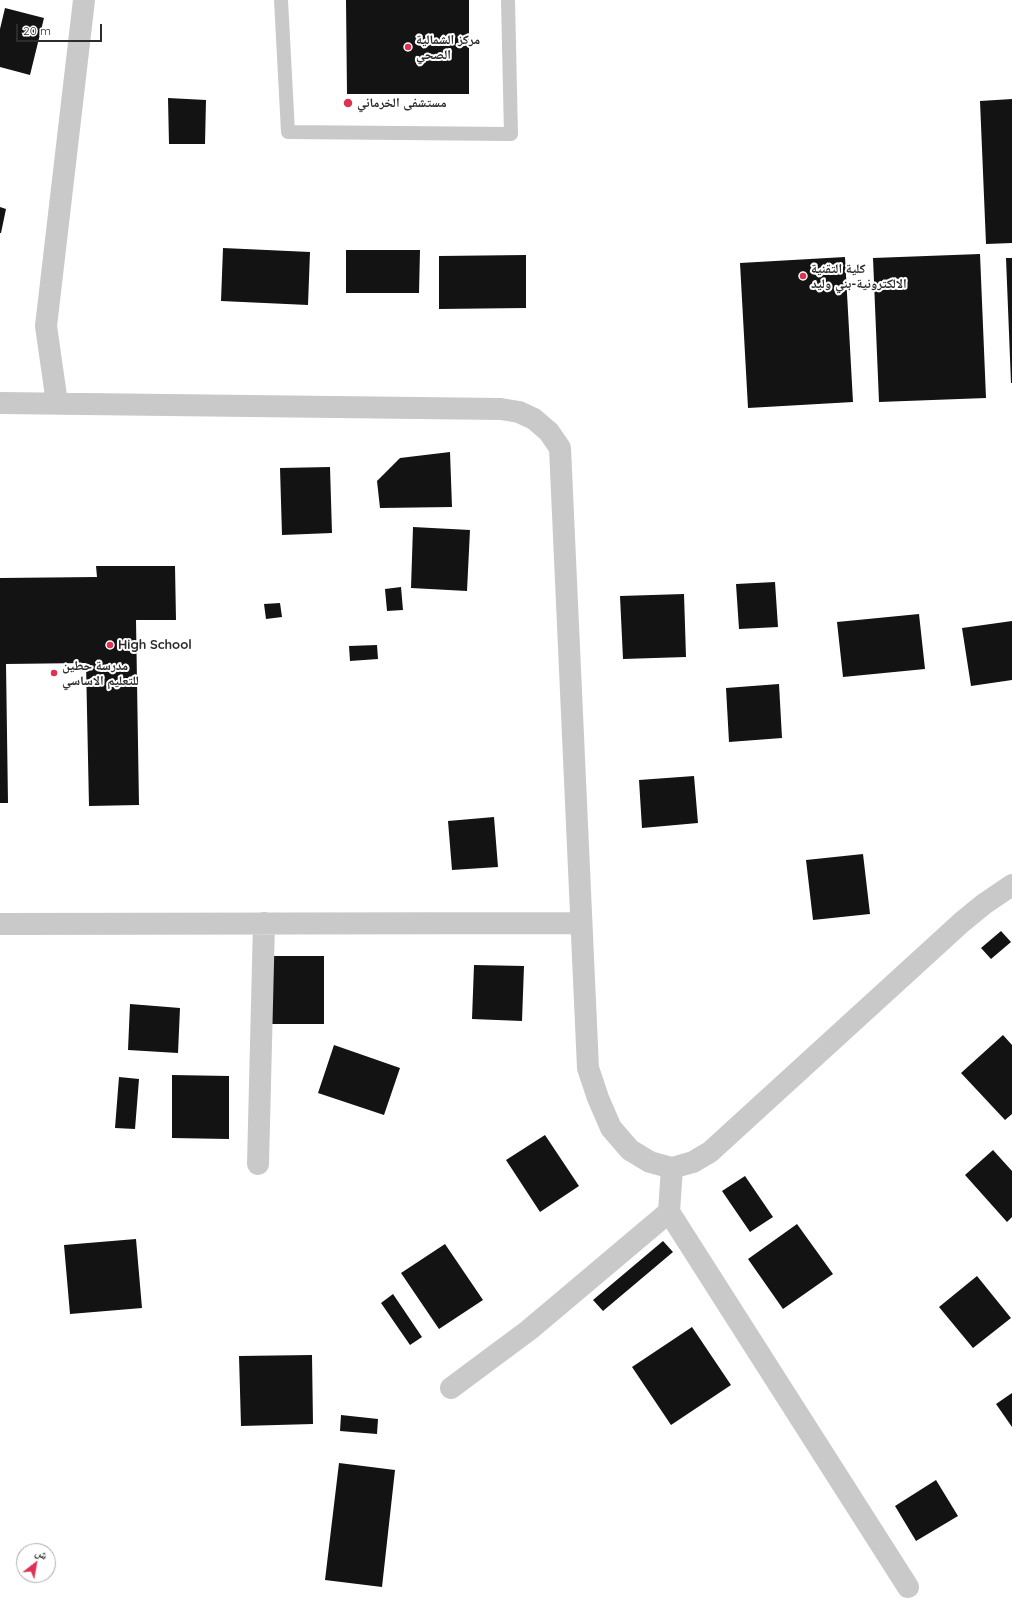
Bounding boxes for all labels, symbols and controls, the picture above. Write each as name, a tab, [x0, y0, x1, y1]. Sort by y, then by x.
scale bar	[18, 16, 104, 42]
text: 20 m	[23, 23, 51, 38]
place label: مركز الشمالية الصحي	[416, 32, 480, 63]
marker: مركز الشمالية الصحي	[403, 42, 413, 52]
place label: مستشفى الخرماني	[357, 95, 447, 111]
marker: مستشفى الخرماني	[342, 97, 354, 109]
place label: كلية التقنية الالكترونية-بني وليد	[811, 261, 907, 292]
marker: كلية التقنية الالكترونية-بني وليد	[798, 271, 808, 281]
place label: High School	[118, 637, 192, 653]
marker: High School	[105, 640, 115, 650]
place label: مدرسة حطين للتعليم الاساسي	[62, 658, 139, 689]
marker: مدرسة حطين للتعليم الاساسي	[49, 668, 59, 678]
north arrow	[16, 1543, 56, 1583]
text: ش	[33, 1545, 50, 1563]

